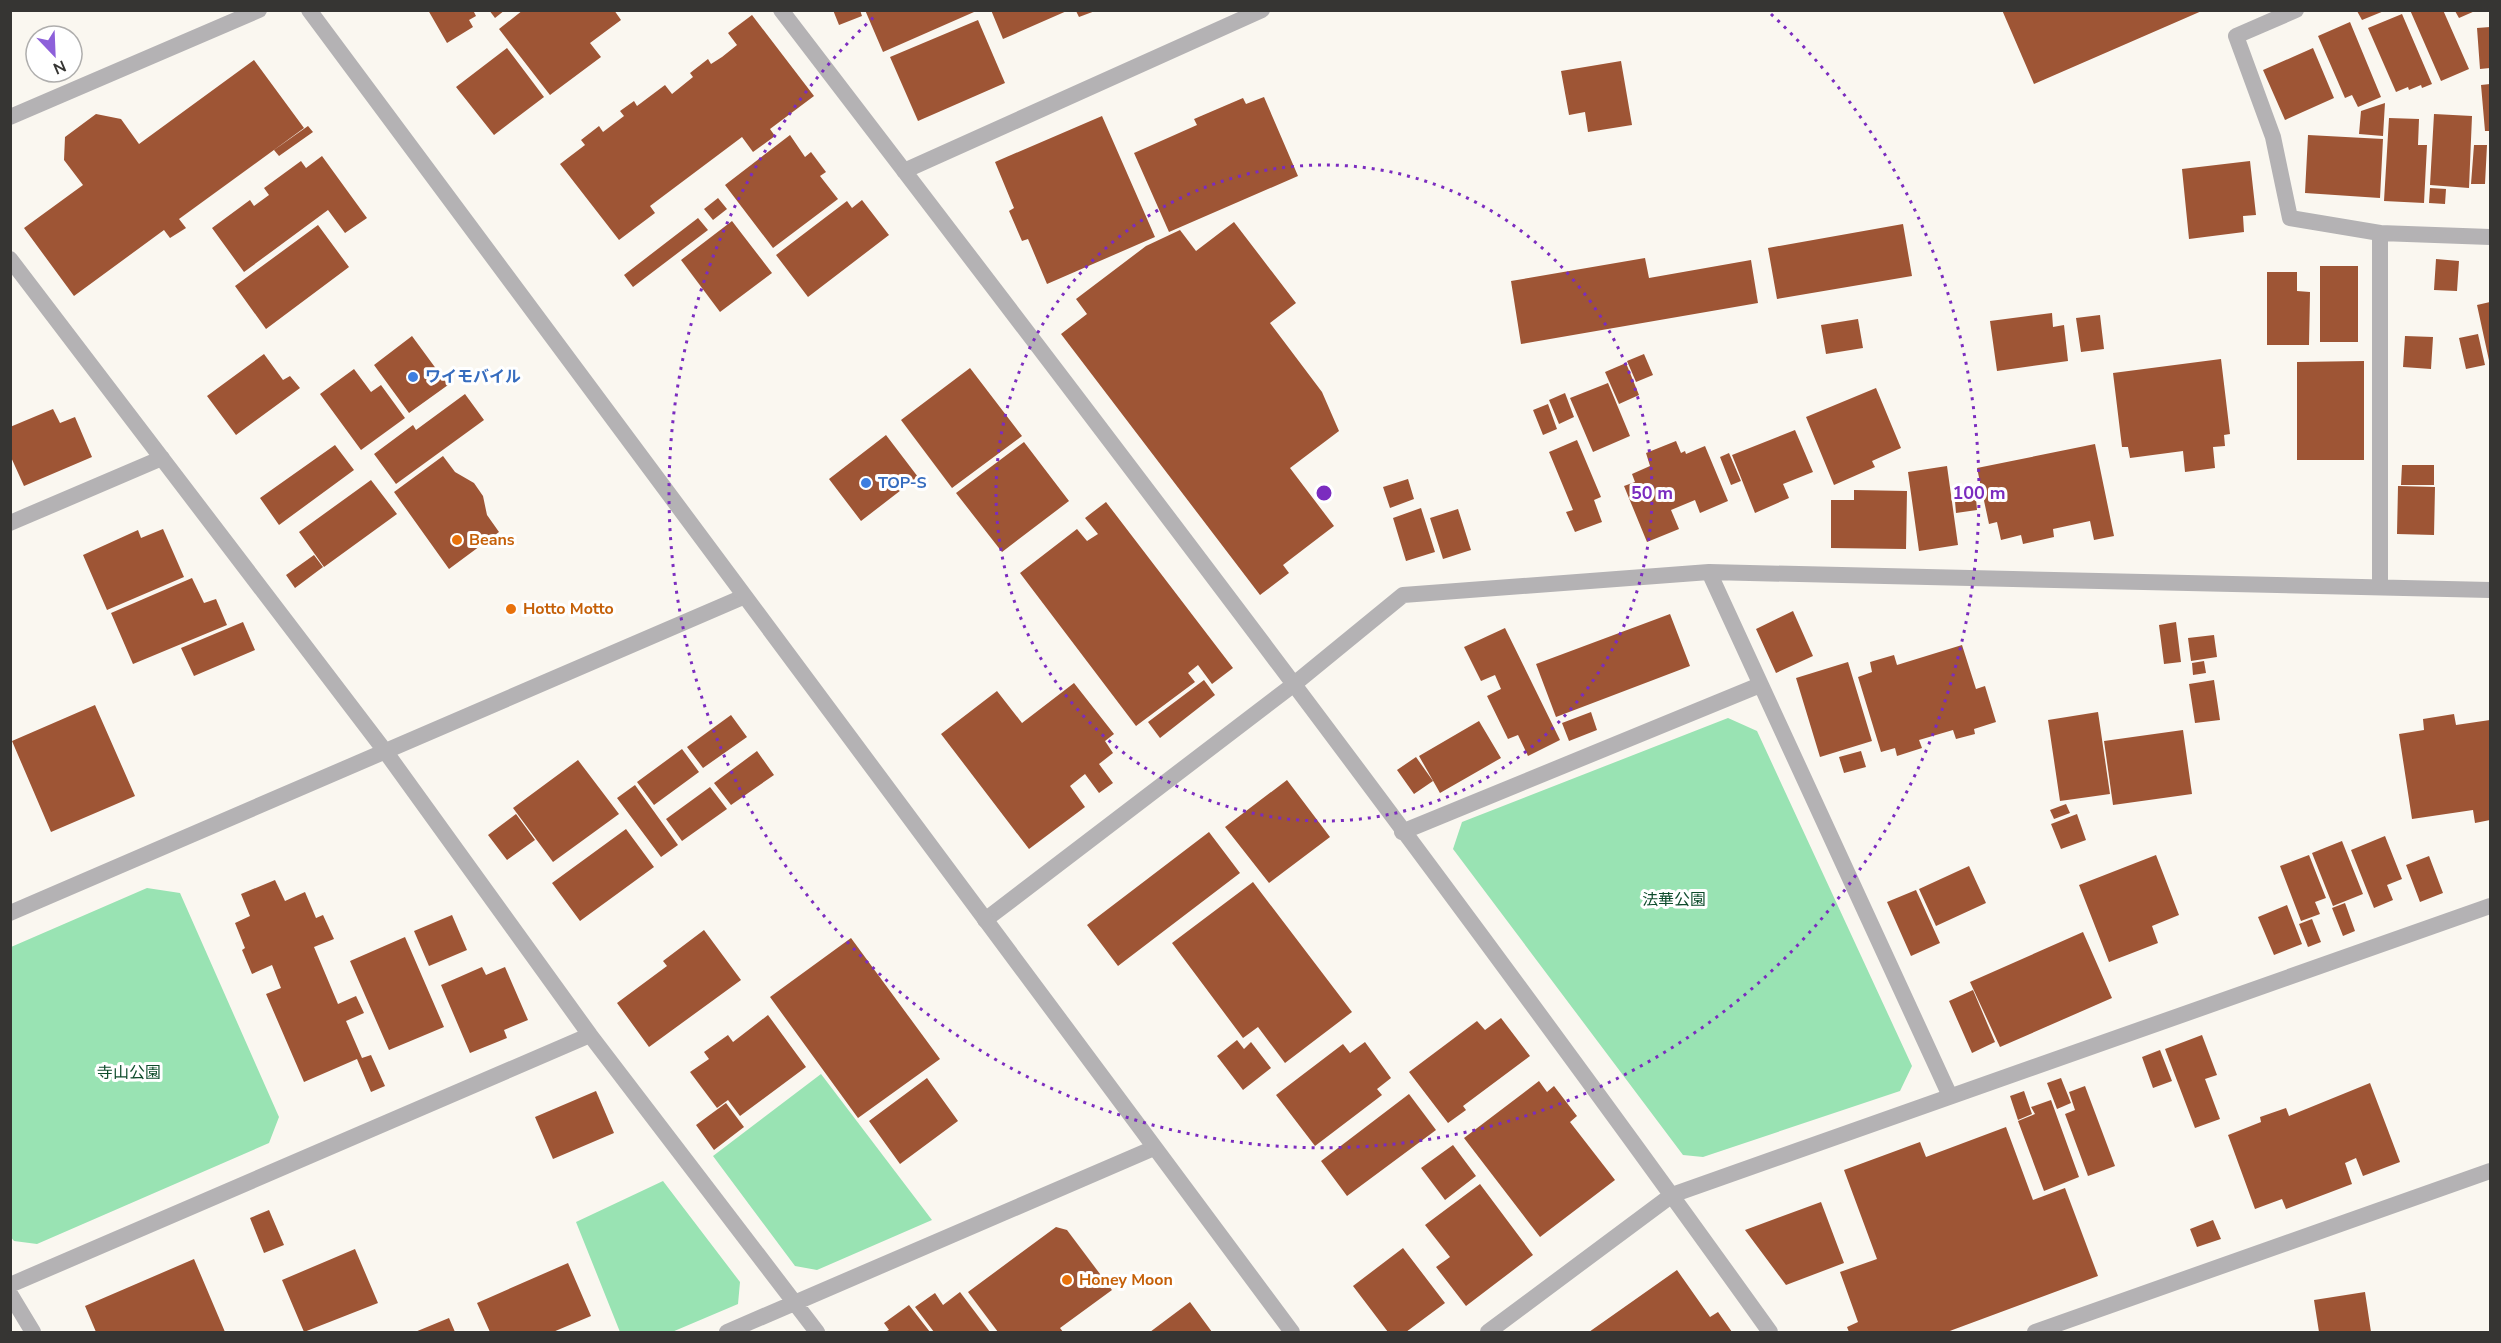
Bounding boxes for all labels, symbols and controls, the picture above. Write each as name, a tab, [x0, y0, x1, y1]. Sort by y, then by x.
north arrow	[24, 24, 84, 84]
text: N	[50, 54, 69, 79]
place label: ワイモバイル	[425, 366, 521, 388]
marker: ワイモバイル	[406, 370, 420, 384]
place label: TOP-S	[878, 472, 927, 494]
marker: TOP-S	[859, 476, 873, 490]
text: 50 m	[1631, 481, 1673, 505]
text: 100 m	[1952, 481, 2006, 505]
centre of rings	[1314, 483, 1334, 503]
place label: Beans	[469, 529, 515, 551]
marker: Beans	[450, 533, 464, 547]
place label: Hotto Motto	[523, 598, 614, 620]
marker: Hotto Motto	[504, 602, 518, 616]
park label: 法華公園	[1642, 889, 1706, 911]
park label: 寺山公園	[97, 1062, 161, 1084]
place label: Honey Moon	[1079, 1269, 1173, 1291]
marker: Honey Moon	[1060, 1273, 1074, 1287]

